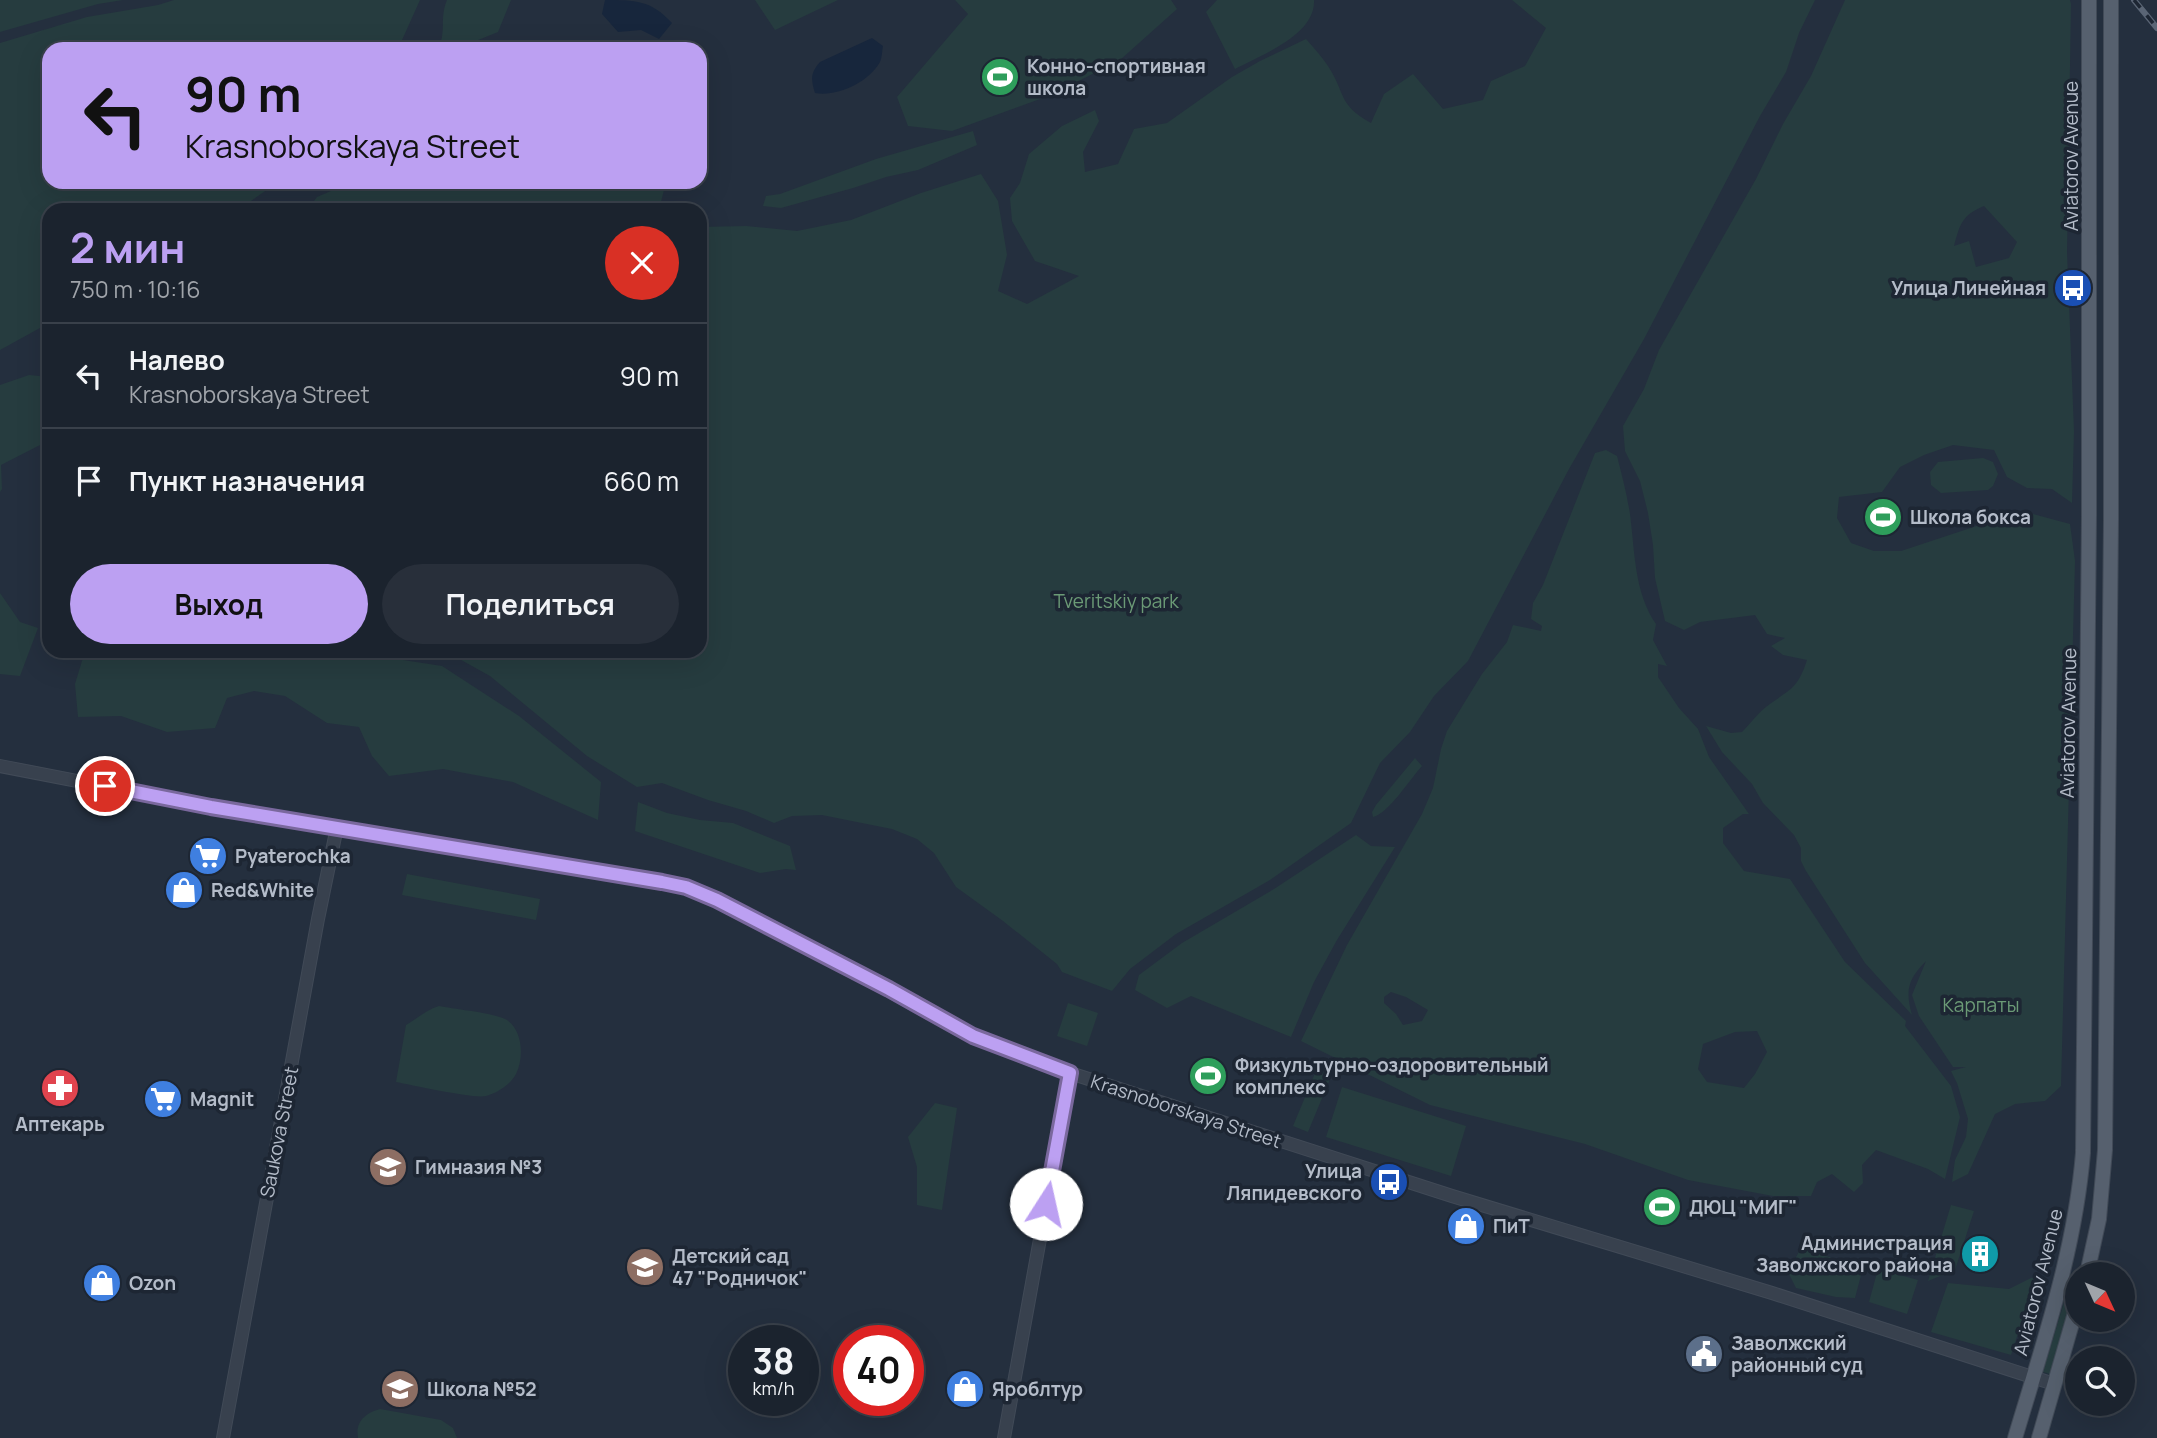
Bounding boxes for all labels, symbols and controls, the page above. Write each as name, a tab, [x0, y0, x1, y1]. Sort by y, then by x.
place label: Конно-спортивная школа	[1027, 53, 1206, 101]
sports icon: Конно-спортивная школа	[979, 56, 1021, 98]
text: 90 m	[185, 60, 302, 127]
icon: left	[70, 70, 161, 161]
street label: Aviatorov Avenue	[2058, 81, 2084, 231]
text: Krasnoborskaya Street	[185, 124, 520, 168]
text: 2 мин	[70, 218, 186, 276]
button: close	[605, 226, 679, 300]
bus stop icon: Улица Линейная	[2052, 267, 2094, 309]
text: 750 m · 10:16	[70, 273, 201, 305]
place label: Улица Линейная	[1891, 275, 2046, 301]
text: Налево	[129, 342, 225, 378]
icon: left	[70, 357, 108, 395]
text: 90 m	[620, 358, 679, 394]
text: Krasnoborskaya Street	[129, 378, 370, 410]
icon: arrive	[70, 462, 108, 500]
text: Пункт назначения	[129, 463, 365, 499]
text: 660 m	[604, 463, 679, 499]
sports icon: Школа бокса	[1862, 496, 1904, 538]
place label: Школа бокса	[1910, 504, 2031, 530]
button: Выход	[70, 564, 368, 644]
button: Поделиться	[382, 564, 679, 644]
park label: Tveritskiy park	[1053, 588, 1179, 614]
street label: Aviatorov Avenue	[2054, 648, 2082, 798]
pin	[75, 756, 135, 816]
icon: arrive	[86, 767, 124, 805]
supermarket icon: Pyaterochka	[187, 835, 229, 877]
place label: Pyaterochka	[235, 843, 351, 869]
shop icon: Red&White	[163, 869, 205, 911]
place label: Red&White	[211, 877, 314, 903]
park label: Карпаты	[1943, 992, 2019, 1018]
place label: Физкультурно-оздоровительный комплекс	[1235, 1052, 1549, 1100]
sports icon: Физкультурно-оздоровительный комплекс	[1187, 1055, 1229, 1097]
street label: Saukova Street	[254, 1064, 304, 1200]
pharmacy icon: Аптекарь	[39, 1067, 81, 1109]
street label: Krasnoborskaya Street	[1087, 1068, 1285, 1154]
supermarket icon: Magnit	[142, 1078, 184, 1120]
place label: Magnit	[190, 1086, 254, 1112]
place label: Аптекарь	[15, 1111, 105, 1137]
school or university icon: Гимназия №3	[367, 1146, 409, 1188]
place label: Гимназия №3	[415, 1154, 542, 1180]
place label: Улица Ляпидевского	[1227, 1158, 1362, 1206]
bus stop icon: Улица Ляпидевского	[1368, 1161, 1410, 1203]
position arrow	[1009, 1167, 1083, 1241]
sports icon: ДЮЦ "МИГ"	[1641, 1186, 1683, 1228]
place label: ДЮЦ "МИГ"	[1689, 1194, 1797, 1220]
shop icon: ПиТ	[1445, 1205, 1487, 1247]
street label: Aviatorov Avenue	[2007, 1206, 2069, 1358]
place label: ПиТ	[1493, 1213, 1530, 1239]
place label: Администрация Заволжского района	[1756, 1230, 1953, 1278]
building icon: Администрация Заволжского района	[1959, 1233, 2001, 1275]
place label: Детский сад 47 "Родничок"	[672, 1243, 807, 1291]
school or university icon: Детский сад 47 "Родничок"	[624, 1246, 666, 1288]
shop icon: Ozon	[81, 1262, 123, 1304]
north arrow	[2065, 1262, 2135, 1332]
map controls	[2065, 1262, 2135, 1416]
place label: Ozon	[129, 1270, 176, 1296]
speed limit sign: 40	[833, 1325, 924, 1416]
place label: Заволжский районный суд	[1731, 1330, 1863, 1378]
public building icon: Заволжский районный суд	[1683, 1333, 1725, 1375]
text: 38	[753, 1337, 794, 1385]
button: search	[2065, 1346, 2135, 1416]
school or university icon: Школа №52	[379, 1368, 421, 1410]
shop icon: Яроблтур	[944, 1368, 986, 1410]
place label: Школа №52	[427, 1376, 536, 1402]
text: km/h	[753, 1376, 794, 1400]
place label: Яроблтур	[992, 1376, 1083, 1402]

